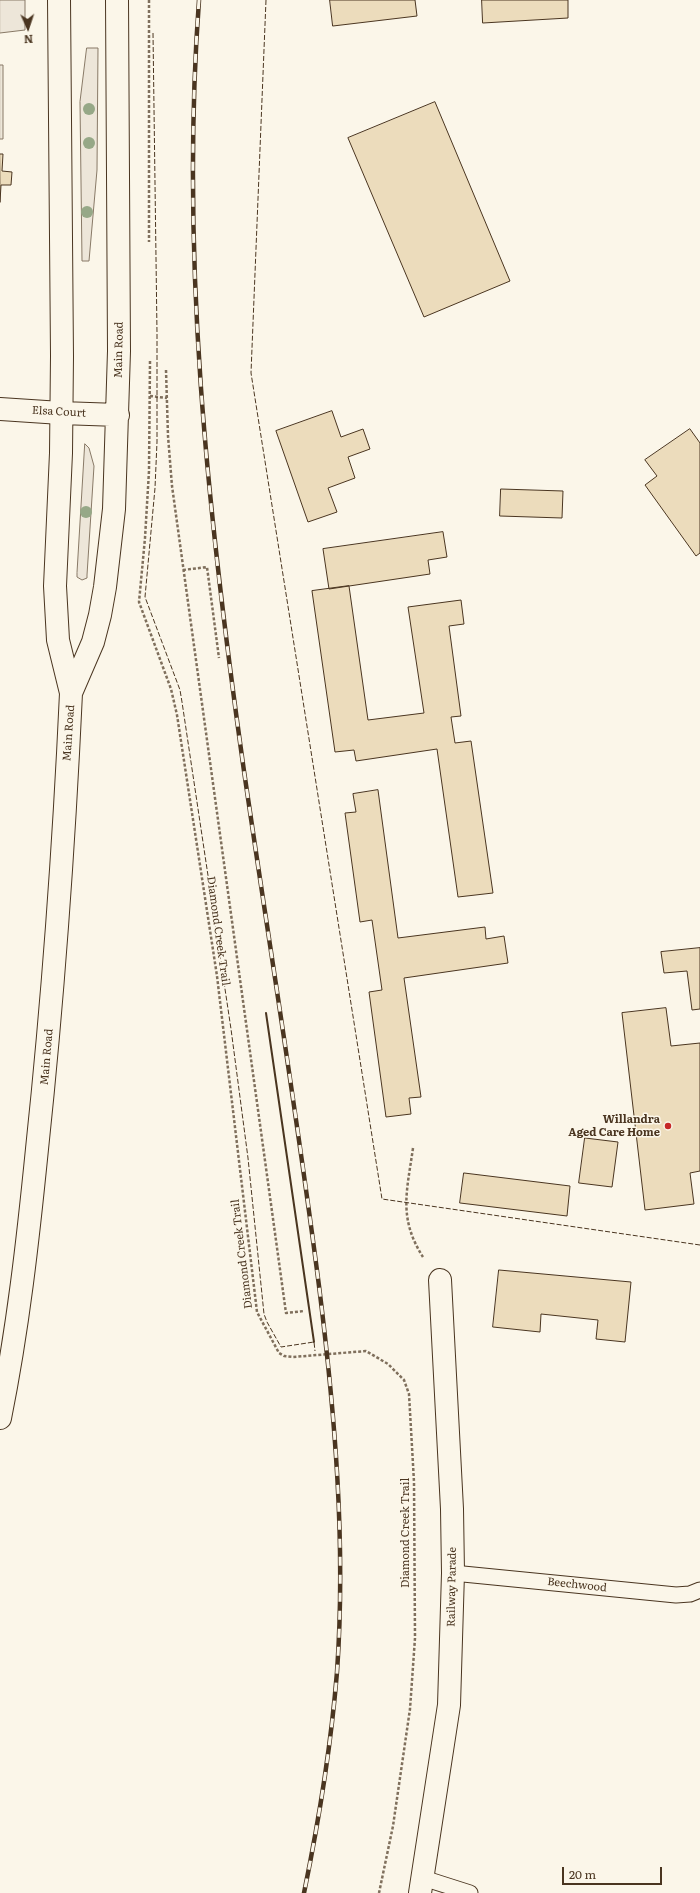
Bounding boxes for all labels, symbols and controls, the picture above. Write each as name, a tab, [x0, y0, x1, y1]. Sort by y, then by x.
north arrow	[8, 8, 48, 48]
text: N	[24, 32, 34, 48]
street label: Main Road	[112, 322, 126, 378]
street label: Elsa Court	[31, 404, 87, 420]
street label: Main Road	[60, 704, 78, 762]
street label: Diamond Creek Trail	[204, 875, 232, 987]
street label: Main Road	[38, 1028, 56, 1086]
place label: Willandra Aged Care Home	[568, 1113, 660, 1139]
marker: Willandra Aged Care Home	[663, 1121, 673, 1131]
street label: Diamond Creek Trail	[229, 1198, 255, 1310]
street label: Diamond Creek Trail	[399, 1478, 413, 1588]
street label: Railway Parade	[445, 1547, 459, 1627]
street label: Beechwood	[547, 1575, 607, 1595]
scale bar	[564, 1859, 664, 1885]
text: 20 m	[569, 1865, 596, 1883]

